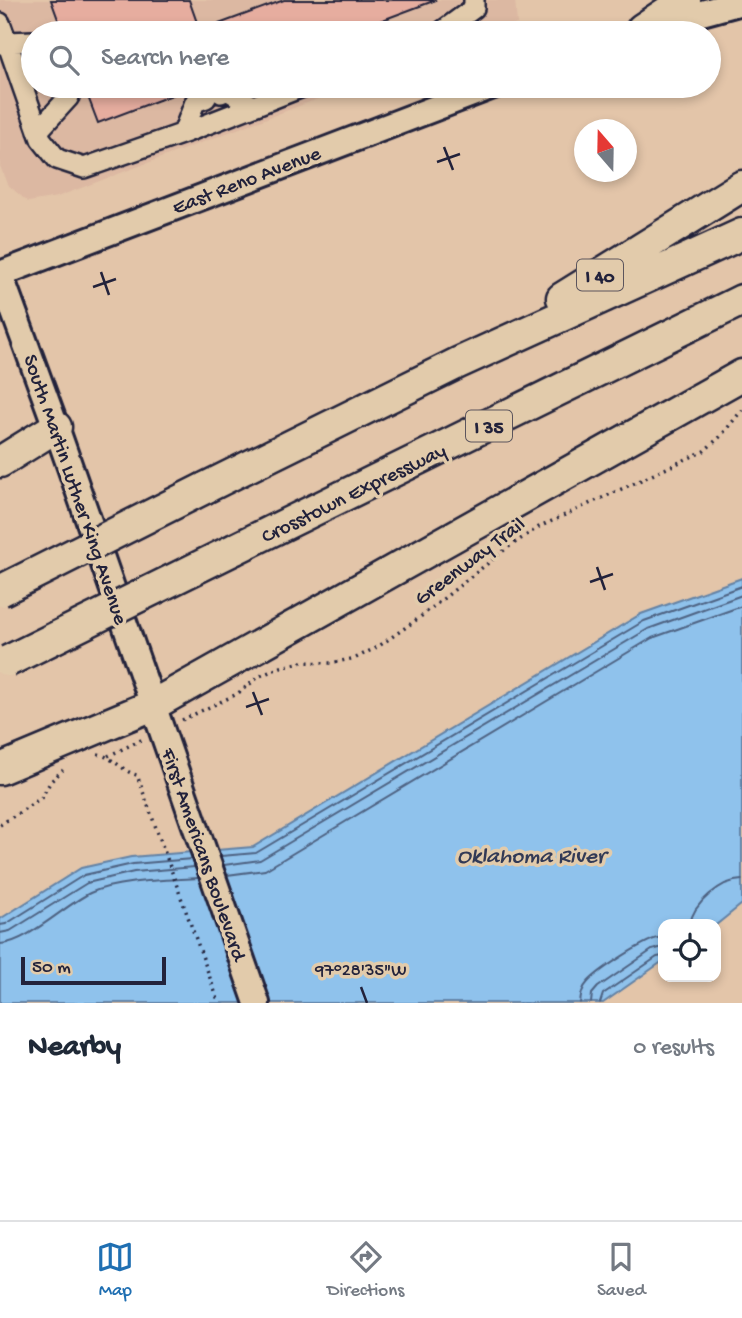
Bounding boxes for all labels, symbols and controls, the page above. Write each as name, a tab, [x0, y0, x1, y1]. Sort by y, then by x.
search box	[21, 21, 721, 98]
icon: search	[45, 41, 83, 79]
text: Search here	[101, 44, 229, 75]
north arrow	[574, 119, 637, 182]
street label: East Reno Avenue	[170, 142, 326, 222]
road number: I 40	[577, 260, 623, 290]
street label: South Martin Luther King Avenue	[16, 352, 132, 630]
road number: I 35	[466, 410, 512, 442]
street label: Crosstown Expressway	[258, 440, 451, 551]
street label: Greenway Trail	[411, 513, 531, 612]
street label: First Americans Boulevard	[153, 745, 250, 966]
water label: Oklahoma River	[457, 844, 610, 871]
map controls	[658, 919, 721, 982]
button: locate	[658, 919, 721, 982]
scale bar	[21, 954, 166, 986]
text: 50 m	[32, 957, 71, 980]
text: 97°28'35"W	[314, 961, 407, 982]
text: Nearby	[28, 1031, 121, 1066]
text: 0 results	[633, 1035, 714, 1062]
tab: Map	[96, 1238, 134, 1303]
tab: Directions	[327, 1238, 404, 1303]
tab: Saved	[597, 1238, 646, 1303]

